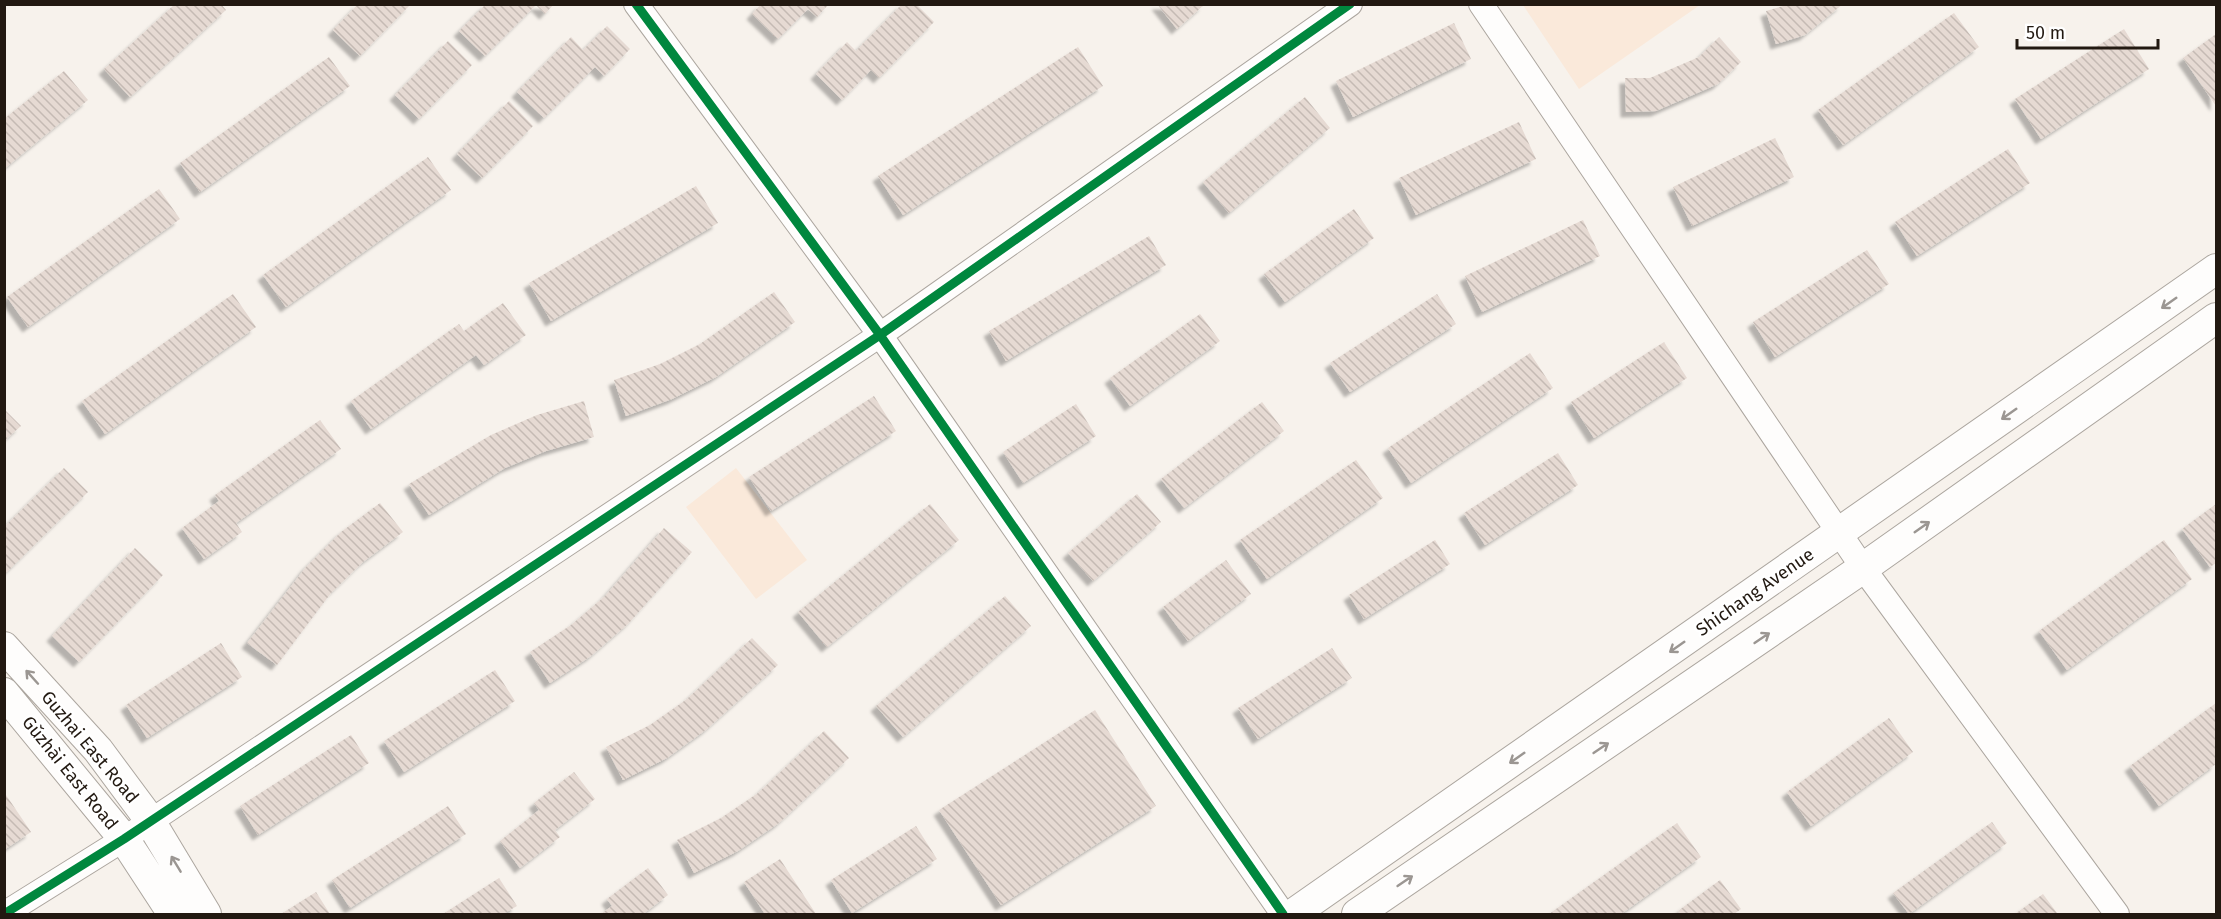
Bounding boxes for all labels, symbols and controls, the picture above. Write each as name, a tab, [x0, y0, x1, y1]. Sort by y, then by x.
scale bar	[2017, 12, 2158, 50]
text: 50 m	[2026, 22, 2065, 44]
one-way arrow	[2161, 297, 2177, 309]
one-way arrow	[2001, 408, 2017, 420]
one-way arrow	[1913, 521, 1930, 533]
street label: Shichang Avenue	[1692, 543, 1818, 641]
one-way arrow	[1753, 631, 1770, 644]
one-way arrow	[1669, 641, 1686, 653]
one-way arrow	[25, 670, 39, 685]
street label: Guzhai East Road	[37, 686, 143, 808]
street label: Gǔzhài East Road	[17, 712, 123, 834]
one-way arrow	[1592, 742, 1608, 754]
one-way arrow	[1509, 752, 1526, 764]
one-way arrow	[169, 856, 181, 873]
one-way arrow	[1396, 875, 1413, 887]

